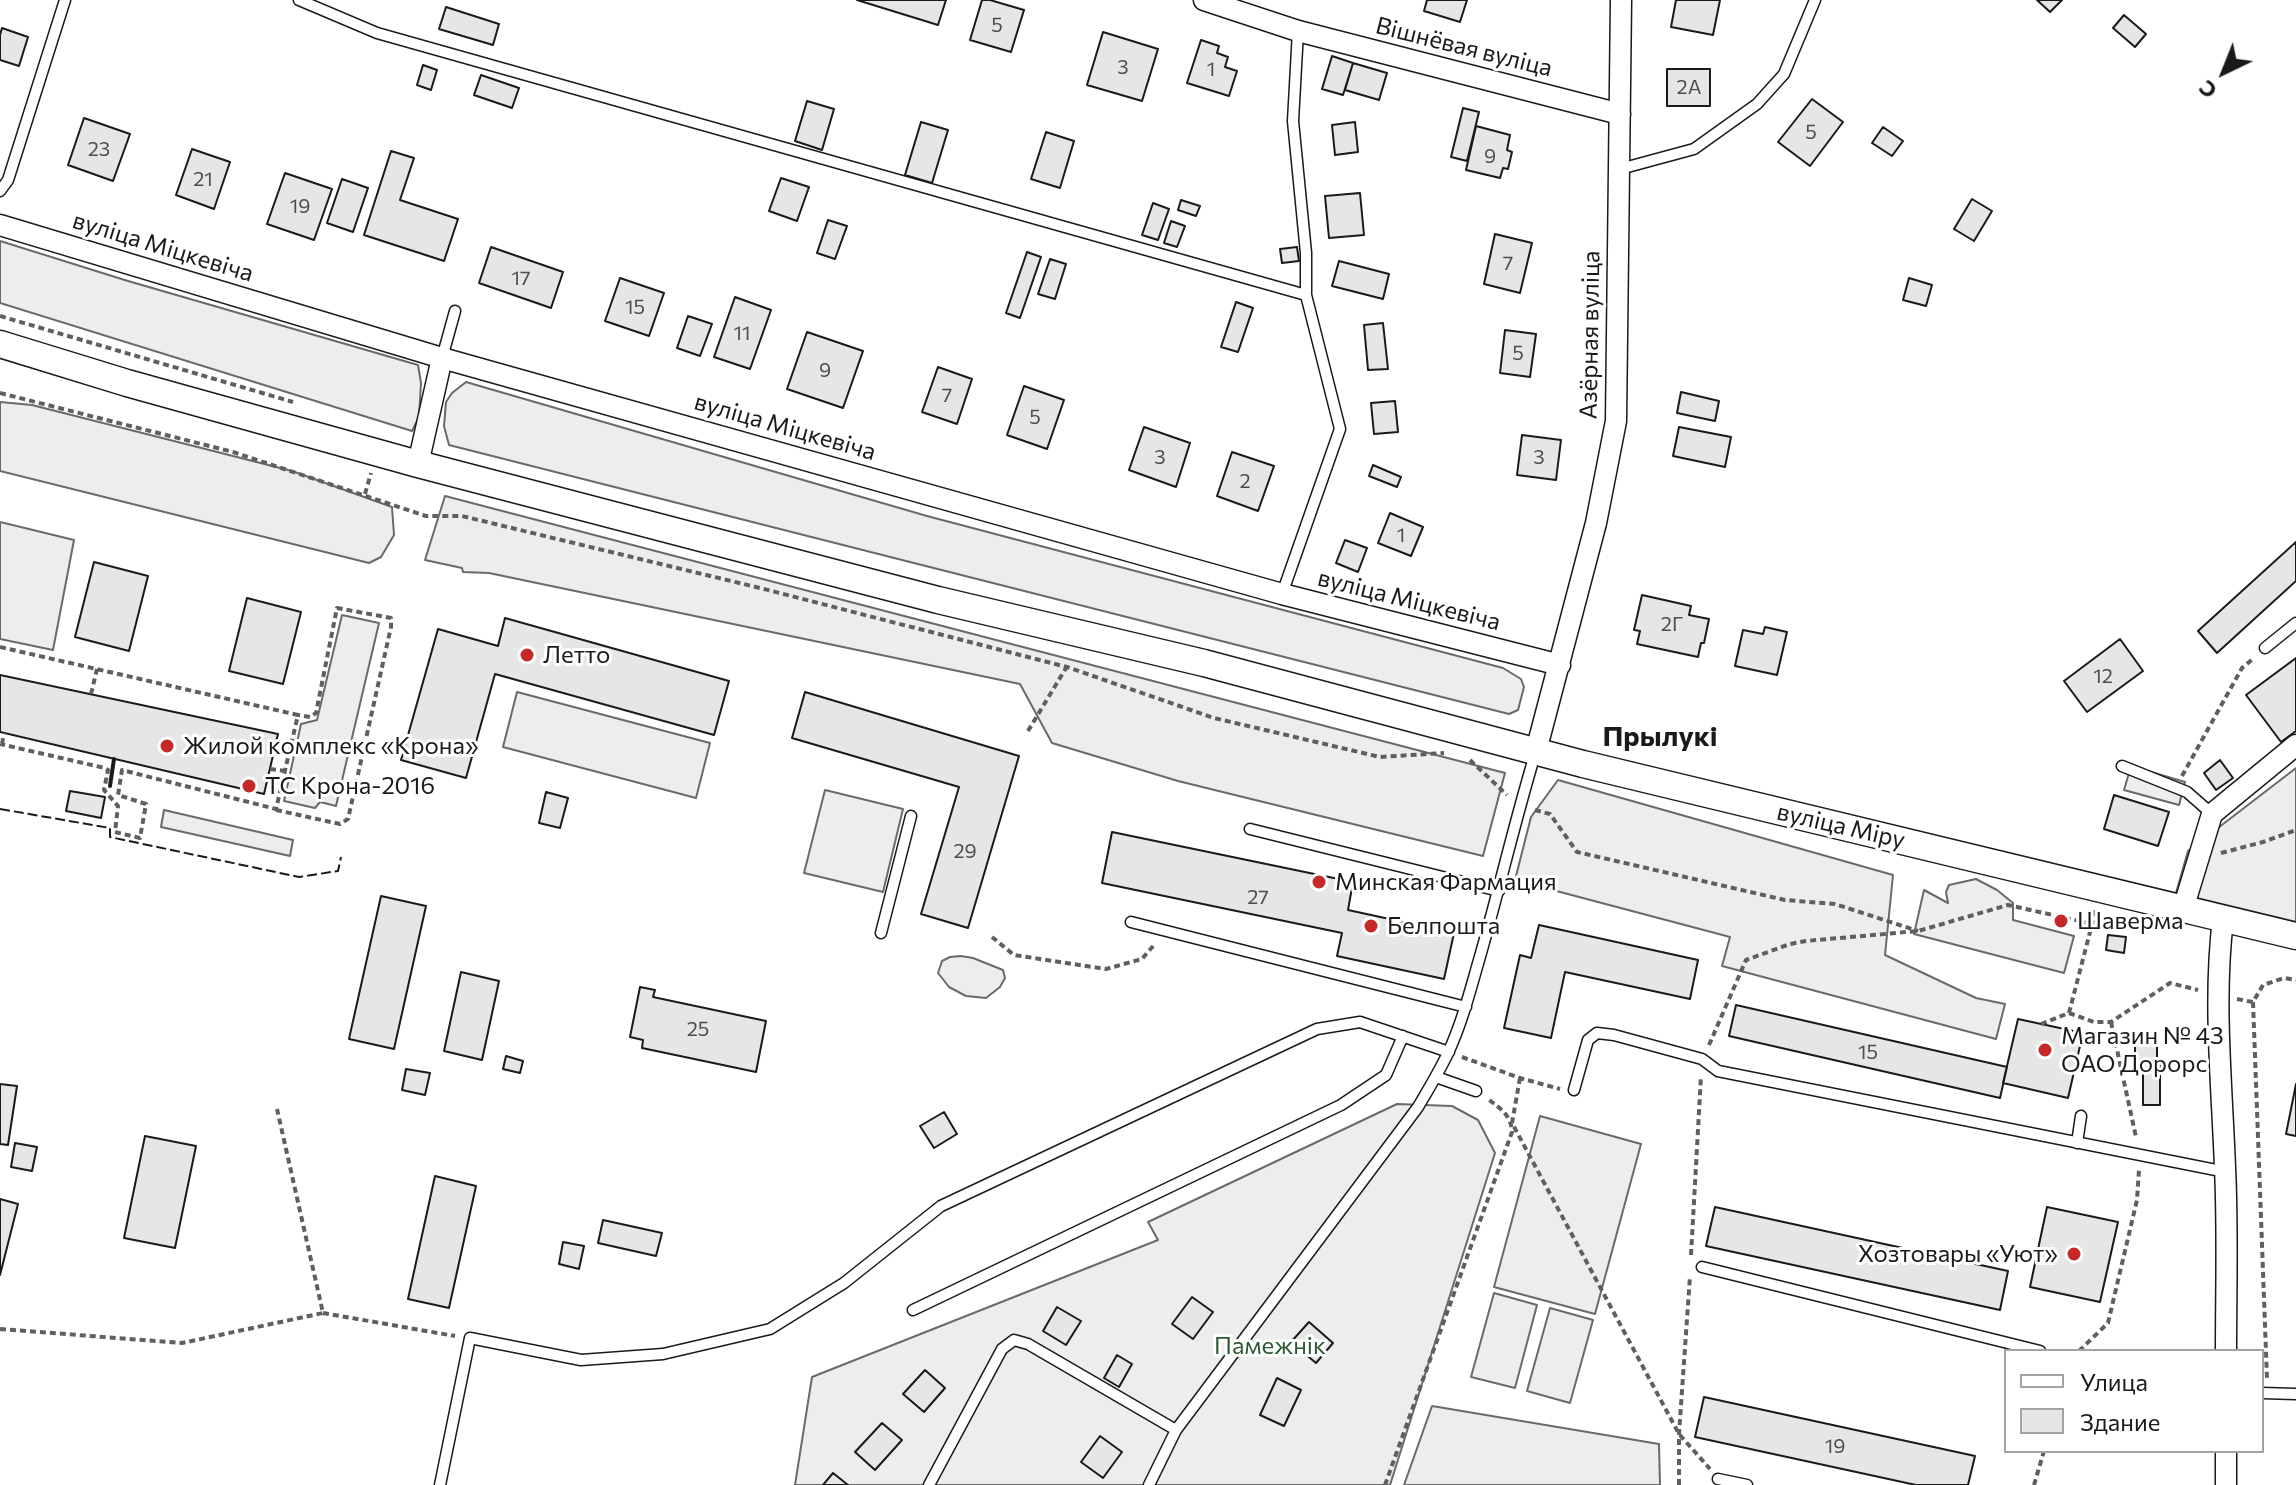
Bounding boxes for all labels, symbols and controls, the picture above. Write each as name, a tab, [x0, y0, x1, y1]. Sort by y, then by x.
street label: Вішнёвая вуліца	[1373, 11, 1555, 83]
house number: 5	[991, 13, 1003, 37]
north arrow	[2184, 32, 2264, 112]
house number: 3	[1117, 55, 1129, 79]
house number: 1	[1207, 57, 1215, 81]
house number: 2А	[1677, 75, 1701, 99]
text: С	[2193, 75, 2222, 105]
house number: 5	[1805, 120, 1817, 144]
house number: 23	[88, 137, 110, 161]
house number: 9	[1484, 144, 1496, 168]
house number: 21	[193, 167, 213, 191]
house number: 19	[290, 194, 310, 218]
street label: вуліца Міцкевіча	[69, 206, 257, 288]
street label: Азёрная вуліца	[1574, 250, 1606, 420]
house number: 7	[1503, 251, 1513, 275]
house number: 17	[511, 266, 531, 290]
house number: 15	[625, 295, 645, 319]
house number: 11	[733, 321, 751, 345]
house number: 5	[1512, 341, 1524, 365]
house number: 9	[819, 358, 831, 382]
house number: 7	[942, 383, 952, 407]
street label: вуліца Міцкевіча	[691, 387, 879, 467]
house number: 5	[1029, 405, 1041, 429]
house number: 3	[1154, 445, 1166, 469]
house number: 3	[1533, 445, 1545, 469]
house number: 2	[1239, 469, 1251, 493]
house number: 1	[1397, 523, 1405, 547]
street label: вуліца Міцкевіча	[1315, 563, 1503, 637]
house number: 2Г	[1661, 612, 1683, 636]
place label: Летто	[543, 641, 610, 669]
marker: Летто	[518, 646, 536, 664]
house number: 12	[2093, 664, 2113, 688]
district label: Прылукі	[1602, 720, 1718, 754]
place label: Жилой комплекс «Крона»	[183, 732, 479, 760]
marker: Жилой комплекс «Крона»	[158, 737, 176, 755]
place label: ТС Крона-2016	[265, 772, 435, 800]
marker: ТС Крона-2016	[240, 777, 258, 795]
street label: вуліца Міру	[1774, 797, 1908, 855]
house number: 29	[953, 839, 977, 863]
place label: Минская Фармация	[1335, 868, 1557, 896]
marker: Минская Фармация	[1310, 873, 1328, 891]
house number: 27	[1247, 885, 1269, 909]
place label: Шаверма	[2077, 907, 2183, 935]
place label: Белпошта	[1387, 912, 1500, 940]
marker: Шаверма	[2052, 912, 2070, 930]
marker: Белпошта	[1362, 917, 1380, 935]
house number: 25	[687, 1017, 709, 1041]
place label: Магазин № 43 ОАО Дорорс	[2061, 1022, 2224, 1078]
house number: 15	[1858, 1040, 1878, 1064]
marker: Магазин № 43 ОАО Дорорс	[2036, 1041, 2054, 1059]
place label: Хозтовары «Уют»	[1858, 1240, 2058, 1268]
marker: Хозтовары «Уют»	[2065, 1245, 2083, 1263]
park label: Памежнік	[1214, 1332, 1326, 1360]
legend	[2004, 1349, 2264, 1453]
text: Улица	[2080, 1367, 2148, 1396]
text: Здание	[2080, 1407, 2160, 1436]
house number: 19	[1825, 1434, 1845, 1458]

